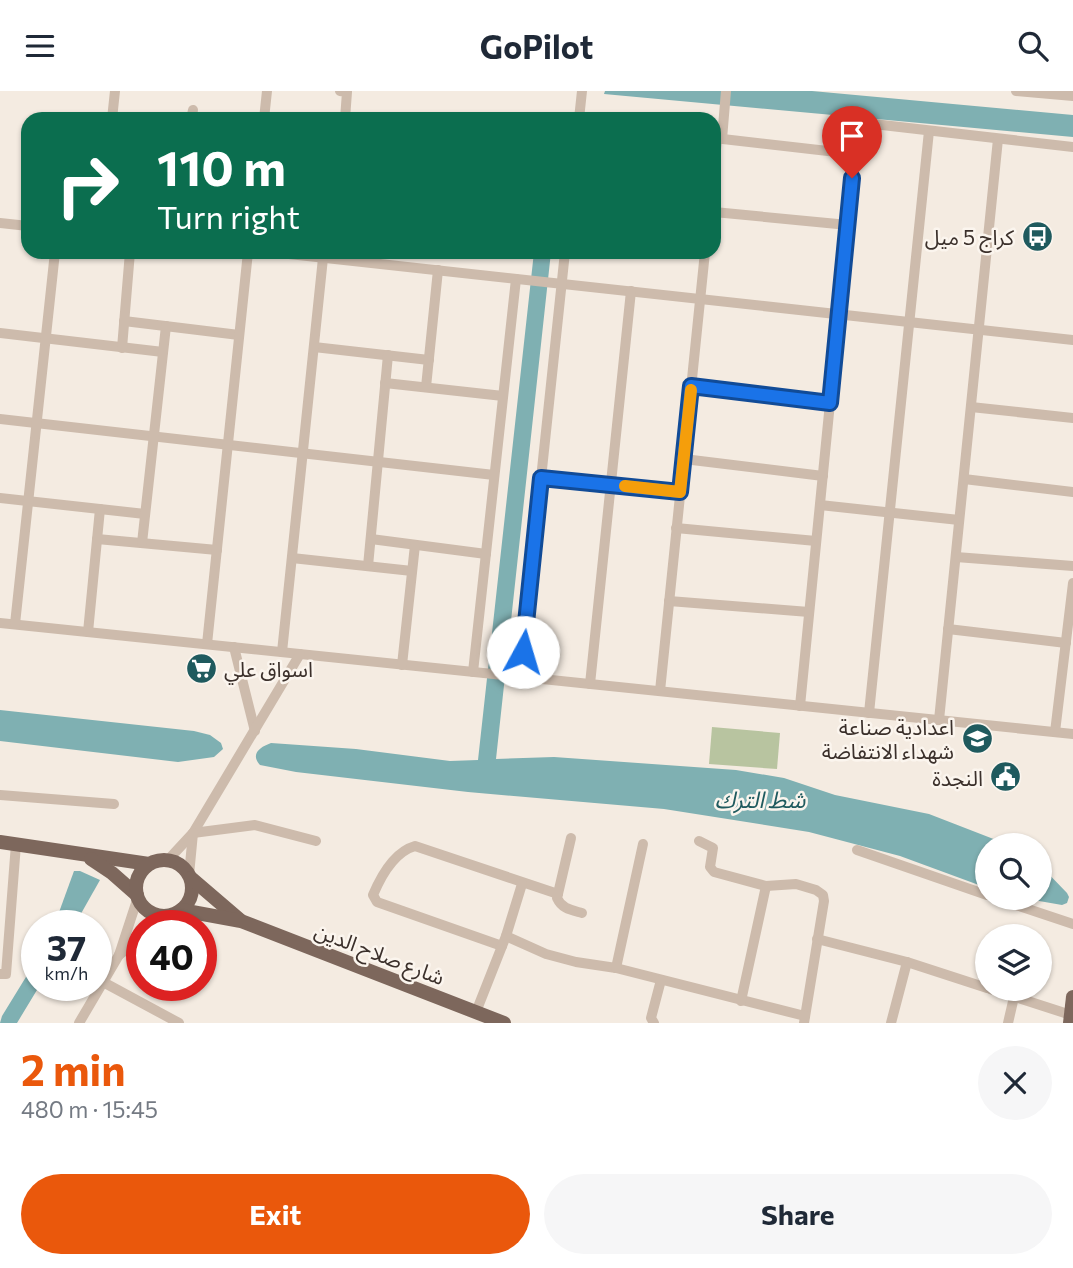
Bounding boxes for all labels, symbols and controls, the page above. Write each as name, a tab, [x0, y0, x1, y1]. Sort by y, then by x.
text: GoPilot	[480, 26, 593, 66]
icon: menu	[21, 27, 59, 65]
icon: search	[1014, 27, 1052, 65]
pin	[822, 106, 882, 178]
icon: arrive	[833, 117, 871, 155]
text: 110 m	[157, 136, 286, 196]
icon: right	[42, 140, 133, 231]
text: Turn right	[157, 196, 300, 236]
bus stop icon: كراج 5 ميل	[1020, 219, 1054, 253]
place label: كراج 5 ميل	[925, 224, 1014, 253]
position arrow	[486, 615, 560, 689]
supermarket icon: اسواق علي	[184, 651, 218, 685]
place label: اسواق علي	[224, 656, 313, 685]
place label: اعدادية صناعة شهداء الانتفاضة	[822, 714, 954, 764]
school or university icon: اعدادية صناعة شهداء الانتفاضة	[960, 721, 994, 755]
public building icon: النجدة	[989, 760, 1023, 794]
place label: النجدة	[932, 765, 983, 790]
water label: شط الترك	[715, 785, 806, 814]
map controls	[975, 833, 1052, 1001]
button: search	[975, 833, 1052, 910]
speed limit sign: 40	[126, 910, 217, 1001]
street label: شارع صلاح الدين	[310, 917, 449, 993]
button: layers	[975, 924, 1052, 1001]
text: 37	[47, 925, 86, 968]
text: km/h	[45, 962, 88, 984]
text: 2 min	[21, 1043, 126, 1095]
button: close	[978, 1046, 1052, 1120]
text: 480 m · 15:45	[21, 1095, 158, 1123]
button: Exit	[21, 1174, 530, 1254]
button: Share	[544, 1174, 1052, 1254]

